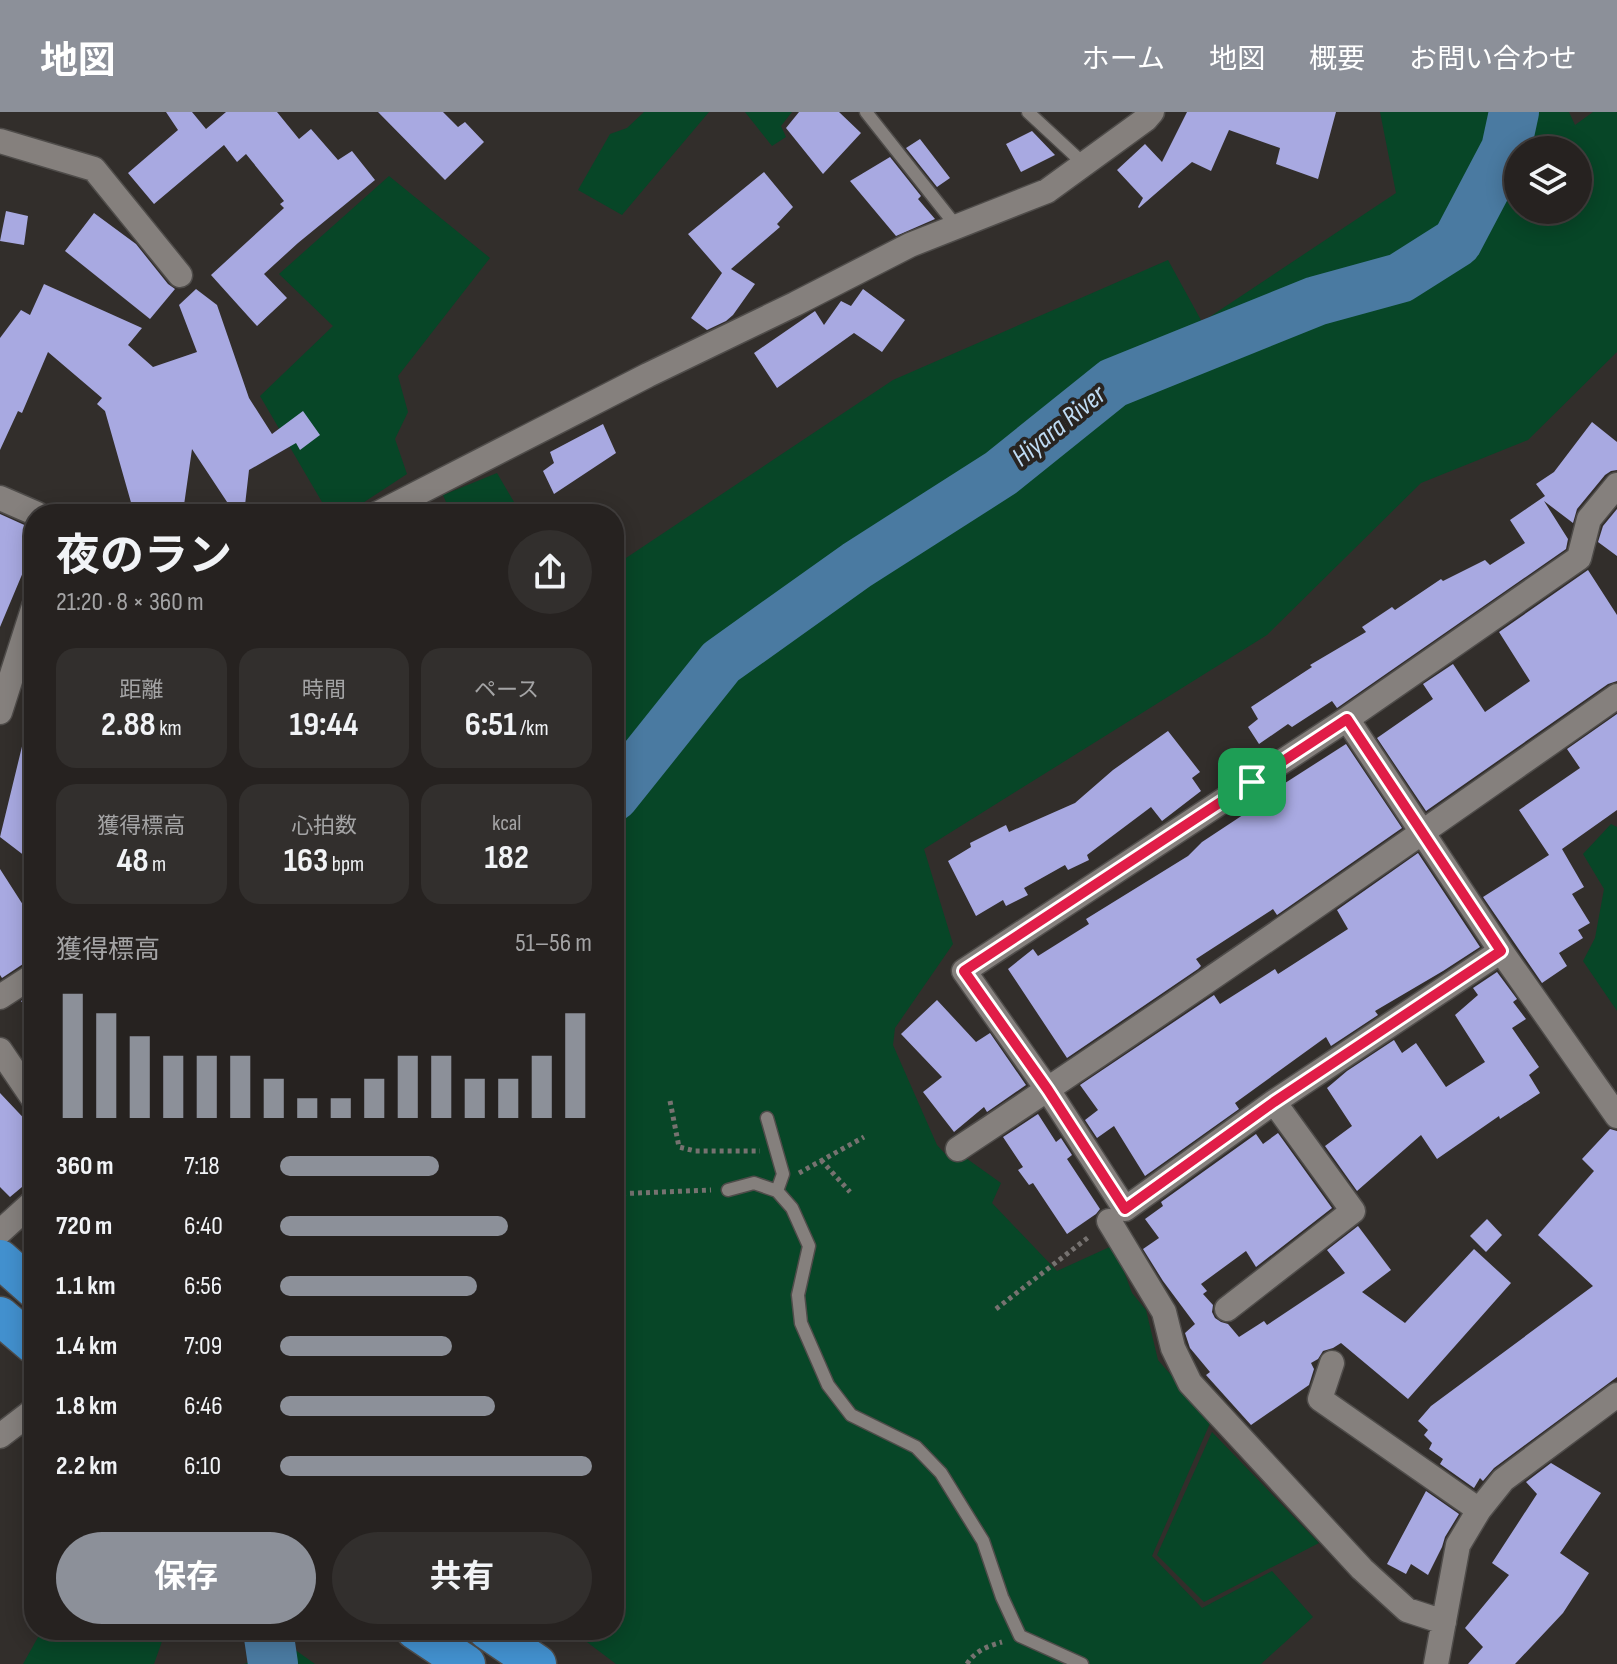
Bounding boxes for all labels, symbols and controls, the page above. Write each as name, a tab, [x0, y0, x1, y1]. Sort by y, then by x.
text: 地図	[40, 39, 116, 84]
text: ホーム	[1082, 43, 1165, 76]
text: 地図	[1209, 43, 1265, 76]
text: 概要	[1309, 43, 1365, 76]
text: お問い合わせ	[1409, 43, 1577, 76]
map controls	[1504, 136, 1592, 224]
button: layers	[1504, 136, 1592, 224]
water label: Hiyara River	[1006, 378, 1113, 474]
text: 夜のラン	[56, 530, 232, 583]
button: share	[508, 530, 592, 614]
text: 21:20 · 8 × 360 m	[56, 587, 204, 618]
text: 距離	[119, 677, 163, 704]
text: 時間	[302, 677, 346, 704]
text: ペース	[474, 677, 539, 704]
text: 2.88	[101, 704, 156, 745]
text: 19:44	[290, 704, 358, 745]
text: 6:51	[465, 704, 517, 745]
text: km	[156, 715, 182, 742]
text: /km	[517, 715, 549, 742]
pin	[1218, 748, 1286, 816]
icon: arrive	[1230, 760, 1274, 804]
text: kcal	[492, 810, 521, 837]
text: 獲得標高	[97, 813, 185, 840]
text: 心拍数	[291, 813, 357, 840]
text: 182	[484, 837, 529, 878]
text: 48	[117, 840, 148, 881]
text: 163	[284, 840, 328, 881]
text: m	[148, 851, 166, 878]
text: bpm	[328, 851, 364, 878]
text: 51–56 m	[515, 928, 592, 959]
text: 獲得標高	[56, 935, 160, 966]
text: 360 m	[56, 1151, 114, 1182]
text: 7:18	[184, 1151, 220, 1182]
text: 720 m	[56, 1211, 112, 1242]
text: 6:40	[184, 1211, 223, 1242]
text: 1.1 km	[56, 1271, 115, 1302]
text: 6:56	[184, 1271, 222, 1302]
text: 1.4 km	[56, 1331, 117, 1362]
text: 7:09	[184, 1331, 222, 1362]
text: 1.8 km	[56, 1391, 117, 1422]
text: 6:46	[184, 1391, 223, 1422]
text: 2.2 km	[56, 1451, 118, 1482]
text: 6:10	[184, 1451, 221, 1482]
button: 保存	[56, 1532, 316, 1624]
button: 共有	[332, 1532, 592, 1624]

